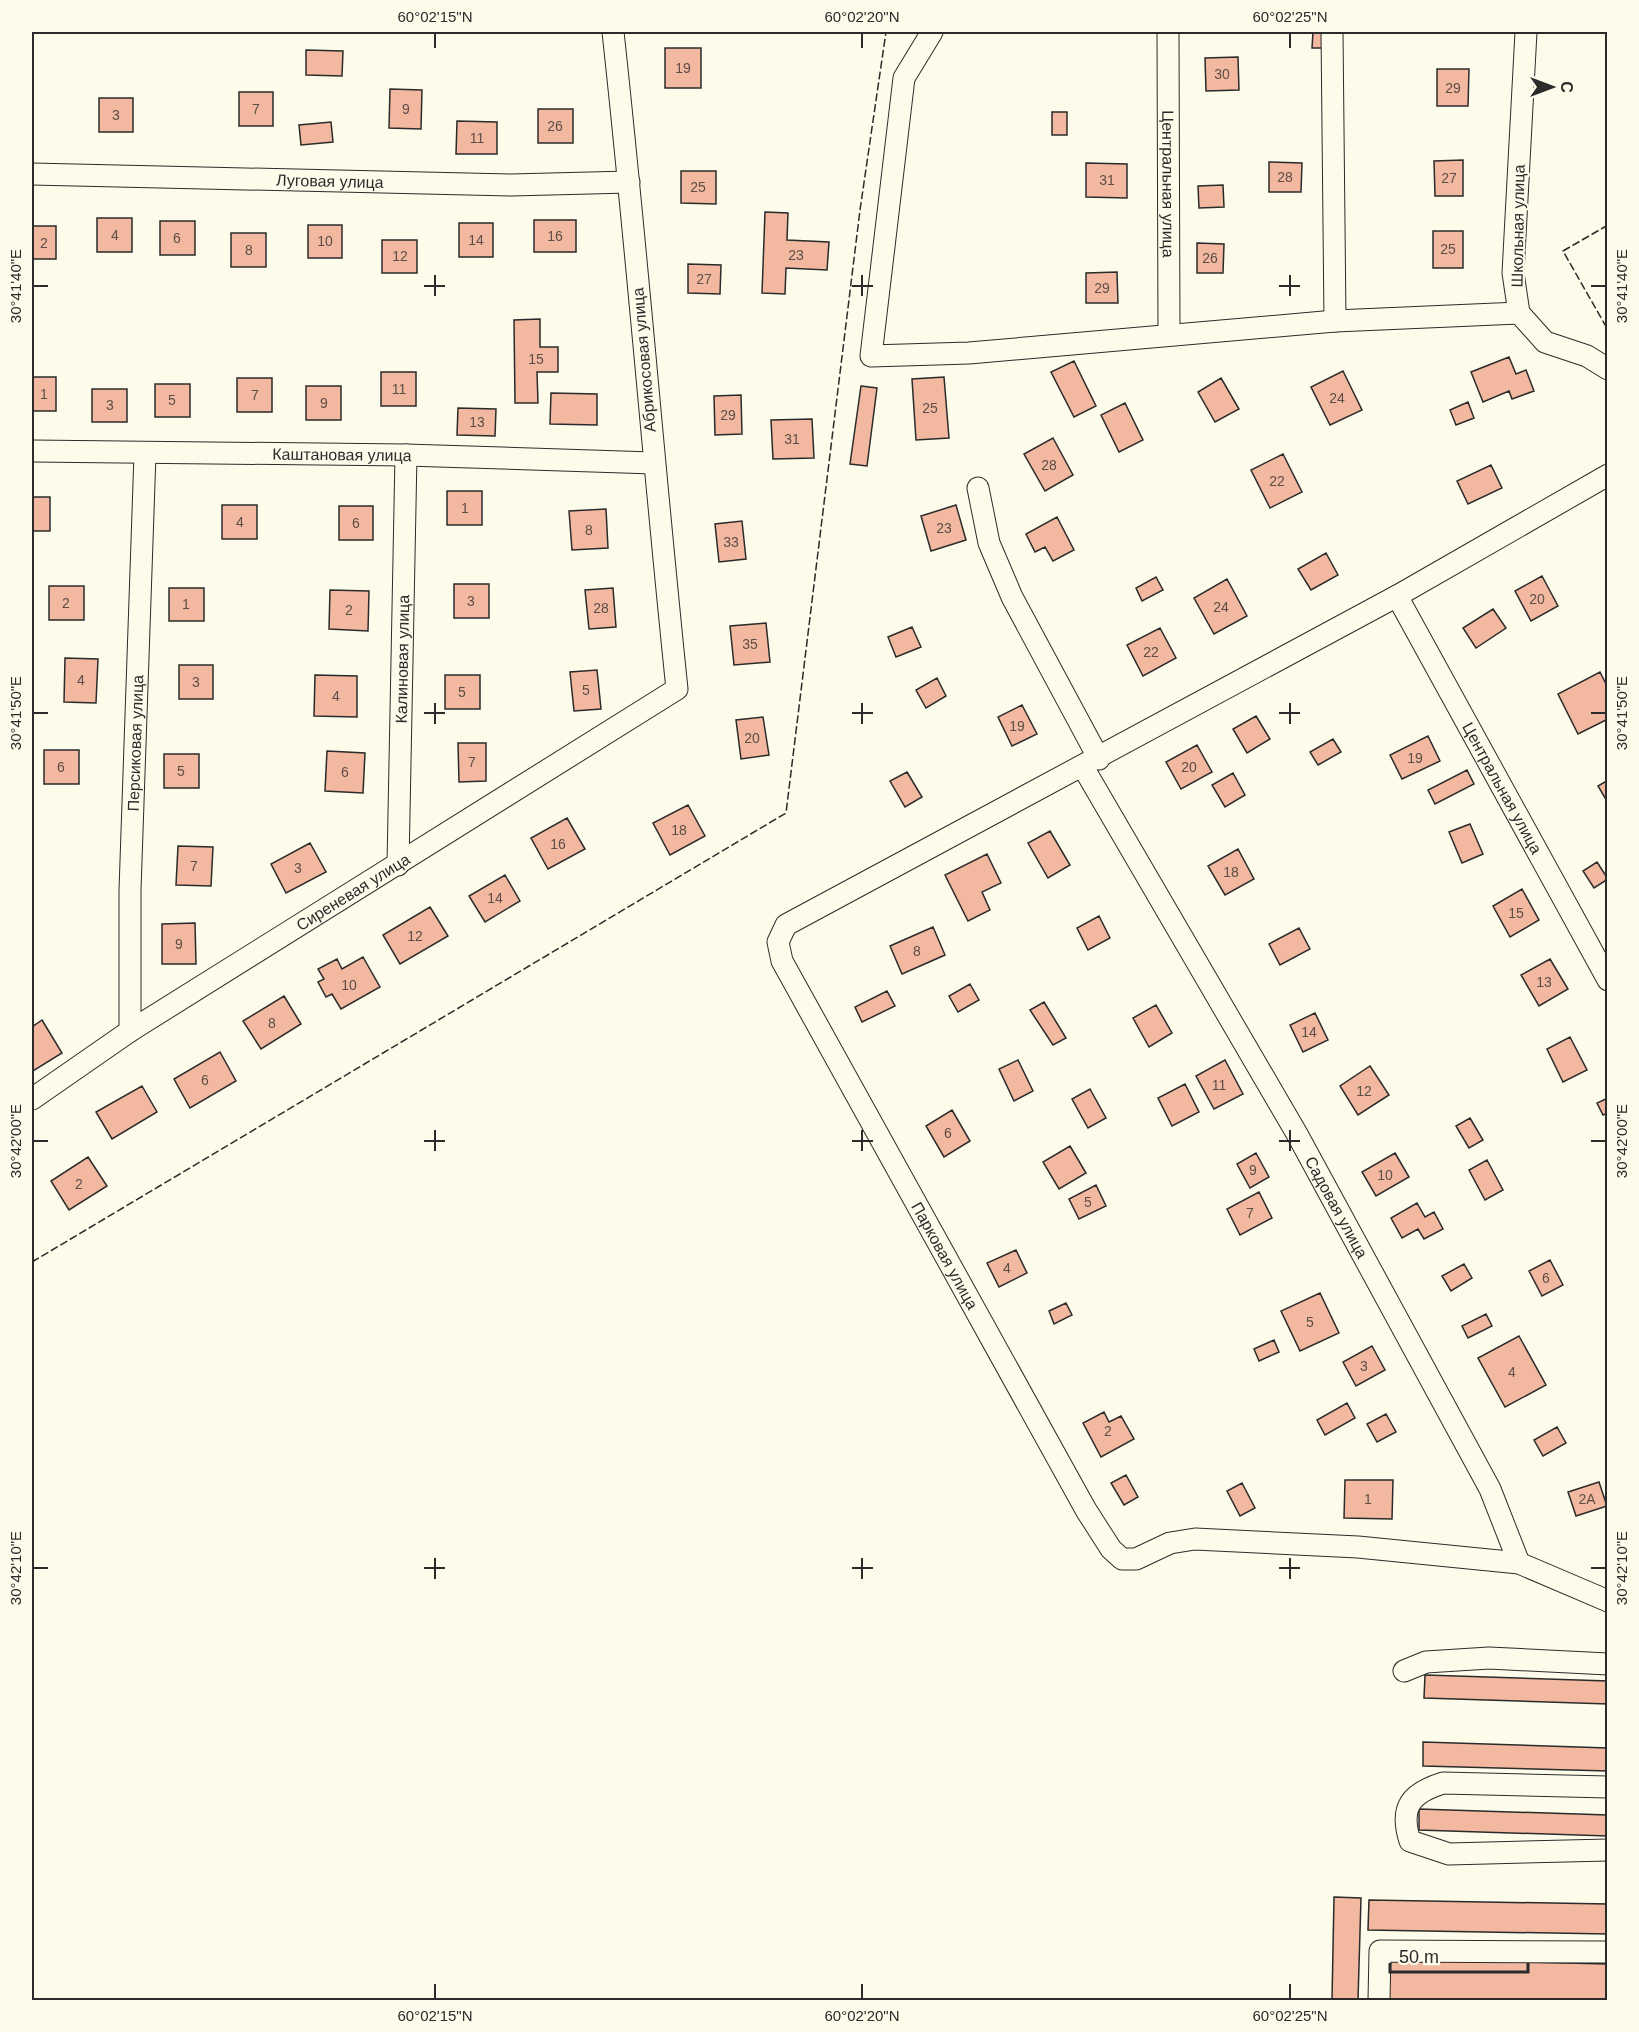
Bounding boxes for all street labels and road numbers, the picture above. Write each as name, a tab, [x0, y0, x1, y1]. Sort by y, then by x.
street label: Центральная улица	[1160, 110, 1177, 258]
street label: Школьная улица	[1508, 164, 1528, 288]
street label: Луговая улица	[276, 171, 384, 191]
street label: Абрикосовая улица	[629, 287, 659, 433]
street label: Каштановая улица	[272, 445, 412, 464]
street label: Калиновая улица	[392, 594, 412, 724]
street label: Персиковая улица	[124, 674, 146, 812]
street label: Центральная улица	[1460, 719, 1545, 857]
street label: Сиреневая улица	[293, 850, 413, 934]
street label: Садовая улица	[1302, 1153, 1371, 1261]
street label: Парковая улица	[909, 1199, 982, 1312]

